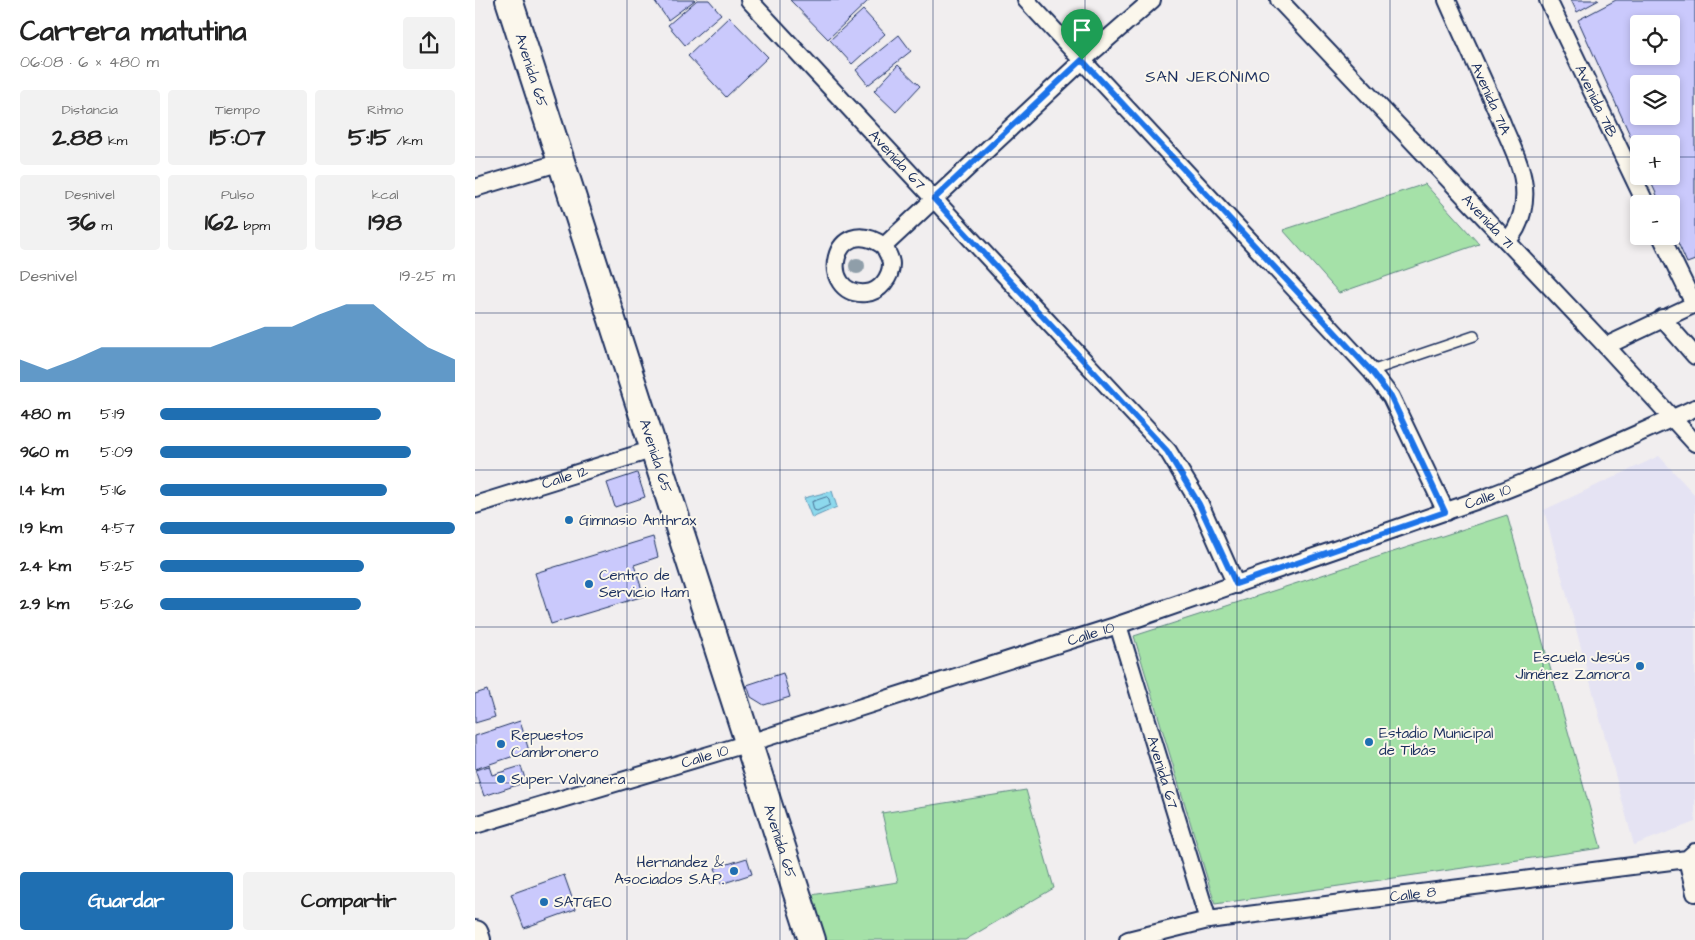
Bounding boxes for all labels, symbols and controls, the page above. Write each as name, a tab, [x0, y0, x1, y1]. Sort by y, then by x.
pin	[1061, 9, 1103, 60]
text: Carrera matutina	[20, 12, 246, 51]
map controls	[1630, 15, 1680, 245]
button: locate	[1630, 15, 1680, 65]
icon: arrive	[1068, 16, 1096, 44]
button: share	[403, 17, 455, 69]
street label: Avenida 65	[510, 31, 554, 111]
text: 06:08 · 6 × 480 m	[20, 51, 159, 73]
street label: Avenida 71A	[1466, 59, 1516, 138]
street label: Avenida 71B	[1570, 61, 1623, 141]
district label: SAN JERÓNIMO	[1145, 66, 1271, 88]
button: layers	[1630, 75, 1680, 125]
text: Distancia	[62, 100, 118, 120]
text: Tiempo	[215, 100, 260, 120]
text: Ritmo	[367, 100, 403, 120]
text: 2.88	[52, 120, 102, 155]
text: 15:07	[209, 120, 266, 155]
text: 5:15	[348, 120, 391, 155]
street label: Avenida 67	[864, 125, 931, 194]
text: km	[102, 131, 128, 151]
text: /km	[391, 131, 422, 151]
button: +	[1630, 135, 1680, 185]
text: Desnivel	[65, 185, 115, 205]
text: Pulso	[221, 185, 254, 205]
text: kcal	[372, 185, 399, 205]
street label: Avenida 71	[1457, 189, 1519, 253]
button: −	[1630, 195, 1680, 245]
text: 36	[67, 205, 96, 240]
text: 162	[205, 205, 238, 240]
text: 198	[368, 205, 402, 240]
text: m	[96, 216, 112, 236]
text: bpm	[238, 216, 270, 236]
text: Desnivel	[20, 265, 77, 287]
text: 19–25 m	[400, 265, 455, 287]
text: 480 m	[20, 403, 70, 425]
text: 5:19	[100, 403, 125, 425]
street label: Avenida 65	[634, 416, 678, 496]
text: 960 m	[20, 441, 68, 463]
text: 5:09	[100, 441, 133, 463]
street label: Calle 12	[539, 460, 591, 494]
street label: Calle 10	[1462, 478, 1515, 515]
text: 1.4 km	[20, 479, 64, 501]
text: 5:16	[100, 479, 126, 501]
place label: Gimnasio Anthrax	[579, 510, 697, 531]
marker: Gimnasio Anthrax	[563, 514, 575, 526]
text: 1.9 km	[20, 517, 62, 539]
text: 4:57	[100, 517, 135, 539]
text: 2.4 km	[20, 555, 71, 577]
text: 5:25	[100, 555, 134, 577]
place label: Centro de Servicio Itam	[599, 565, 689, 603]
marker: Centro de Servicio Itam	[583, 578, 595, 590]
text: 2.9 km	[20, 593, 69, 615]
text: 5:26	[100, 593, 133, 615]
street label: Calle 10	[1065, 616, 1118, 651]
place label: Escuela Jesús Jiménez Zamora	[1516, 647, 1630, 685]
marker: Escuela Jesús Jiménez Zamora	[1634, 660, 1646, 672]
place label: Estadio Municipal de Tibás	[1379, 723, 1493, 761]
place label: Repuestos Cambronero	[511, 725, 599, 763]
street label: Avenida 67	[1142, 733, 1184, 811]
marker: Estadio Municipal de Tibás	[1363, 736, 1375, 748]
marker: Repuestos Cambronero	[495, 738, 507, 750]
street label: Calle 10	[679, 739, 732, 773]
place label: Super Valvanera	[511, 769, 626, 790]
marker: Super Valvanera	[495, 773, 507, 785]
street label: Avenida 65	[758, 802, 802, 881]
place label: Hernandez & Asociados S.A.P.	[614, 852, 724, 890]
marker: Hernandez & Asociados S.A.P.	[728, 865, 740, 877]
button: Guardar	[20, 872, 233, 930]
button: Compartir	[243, 872, 455, 930]
street label: Calle 8	[1388, 880, 1438, 907]
place label: SATGEO	[554, 892, 612, 913]
marker: SATGEO	[538, 896, 550, 908]

